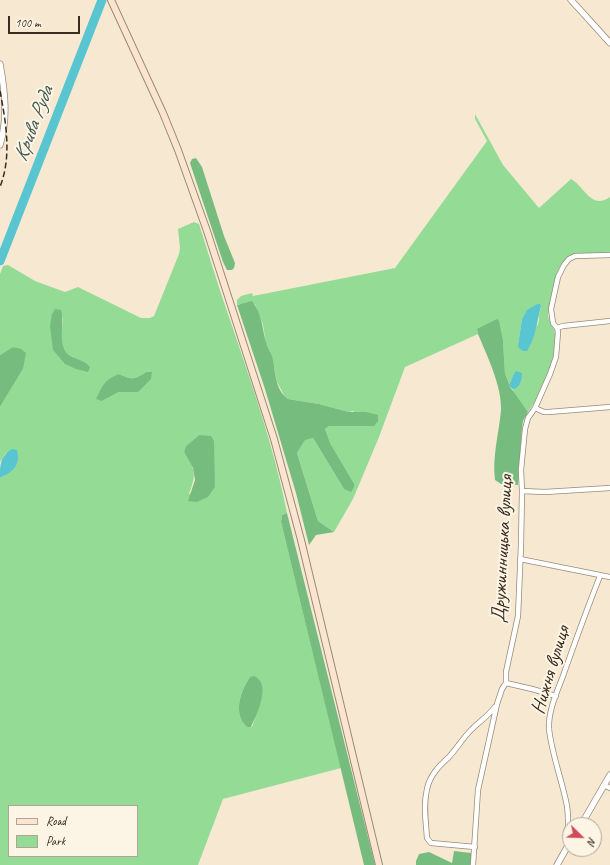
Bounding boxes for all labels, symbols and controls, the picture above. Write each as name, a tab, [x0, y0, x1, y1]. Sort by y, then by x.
scale bar	[10, 8, 82, 34]
text: 100 m	[15, 15, 41, 31]
water label: Крива Руда	[8, 83, 60, 165]
street label: Дружинницька вулиця	[487, 474, 519, 624]
street label: Нижня вулиця	[526, 623, 576, 717]
legend	[8, 805, 138, 857]
text: Road	[46, 813, 66, 829]
north arrow	[562, 817, 602, 857]
text: Park	[46, 833, 65, 849]
text: N	[584, 835, 600, 847]

